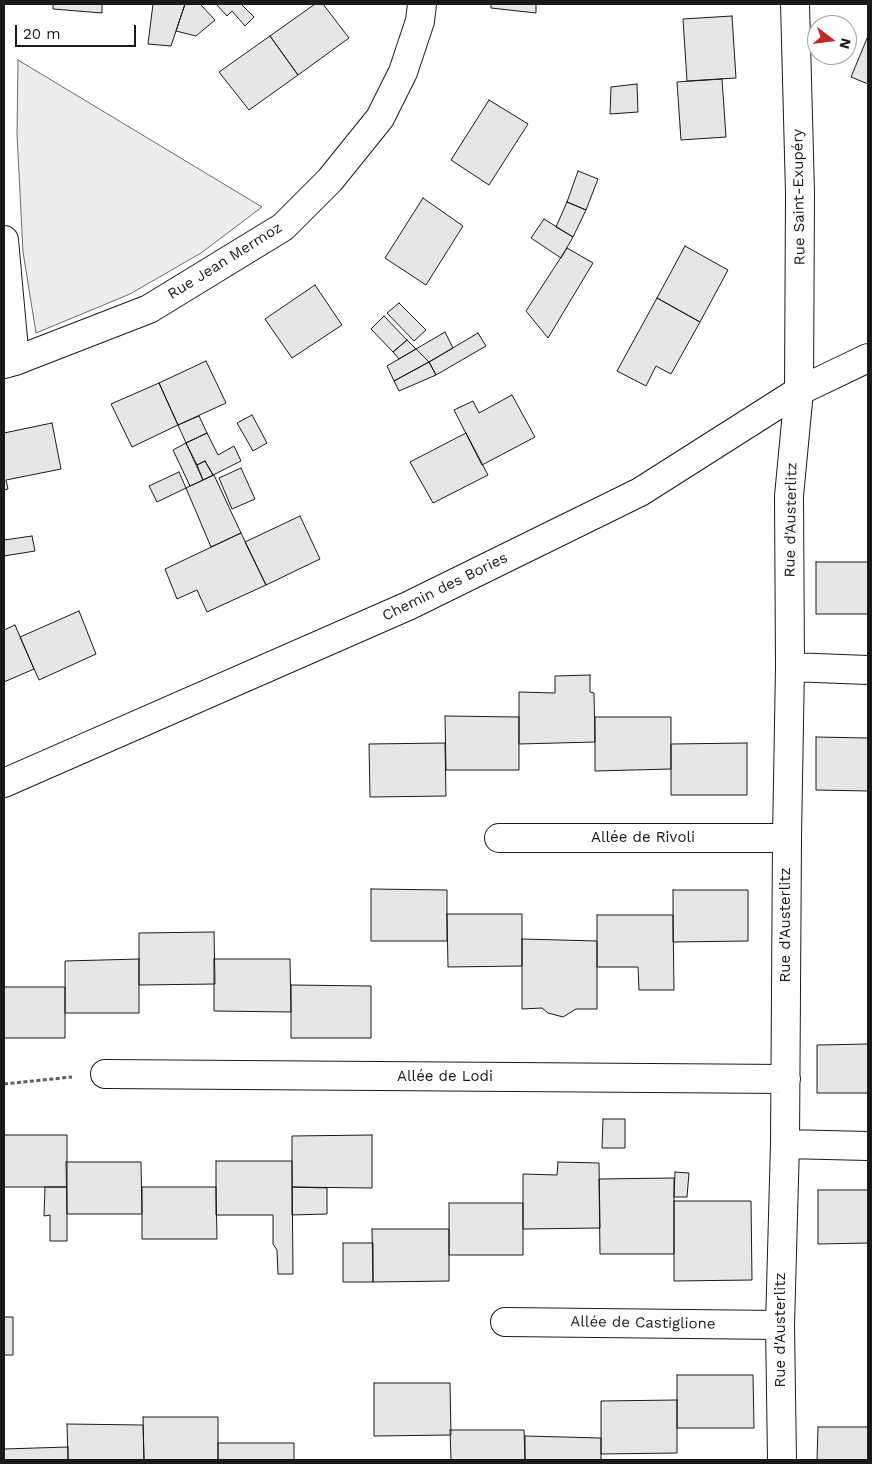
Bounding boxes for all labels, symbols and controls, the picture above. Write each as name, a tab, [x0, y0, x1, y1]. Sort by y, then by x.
scale bar	[18, 15, 139, 47]
north arrow	[807, 15, 857, 65]
text: 20 m	[23, 25, 61, 43]
text: N	[836, 37, 855, 51]
street label: Rue Saint-Exupéry	[789, 129, 809, 265]
street label: Rue Jean Mermoz	[165, 219, 285, 303]
street label: Rue d'Austerlitz	[781, 462, 801, 578]
street label: Chemin des Bories	[379, 549, 511, 625]
street label: Allée de Rivoli	[591, 829, 695, 847]
street label: Rue d'Austerlitz	[777, 867, 795, 983]
street label: Allée de Lodi	[397, 1068, 493, 1086]
street label: Rue d'Austerlitz	[772, 1272, 790, 1388]
street label: Allée de Castiglione	[570, 1313, 716, 1333]

